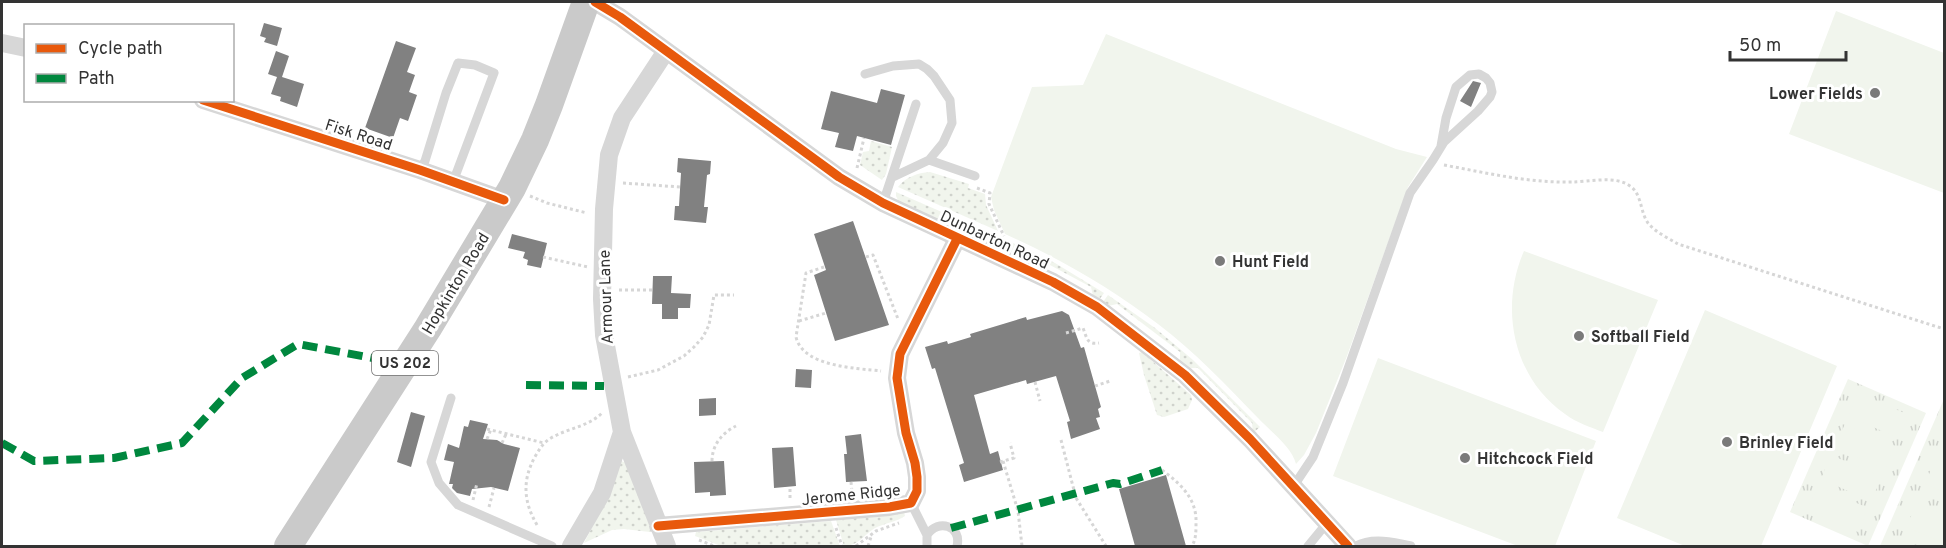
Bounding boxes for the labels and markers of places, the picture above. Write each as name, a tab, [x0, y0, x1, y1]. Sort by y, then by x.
place label: Lower Fields	[1769, 85, 1863, 105]
marker: Lower Fields	[1868, 86, 1882, 100]
place label: Hunt Field	[1232, 253, 1309, 273]
marker: Hunt Field	[1213, 254, 1227, 268]
place label: Softball Field	[1591, 328, 1690, 348]
marker: Softball Field	[1572, 329, 1586, 343]
place label: Brinley Field	[1739, 434, 1834, 454]
marker: Brinley Field	[1720, 435, 1734, 449]
place label: Hitchcock Field	[1477, 450, 1593, 470]
marker: Hitchcock Field	[1458, 451, 1472, 465]

